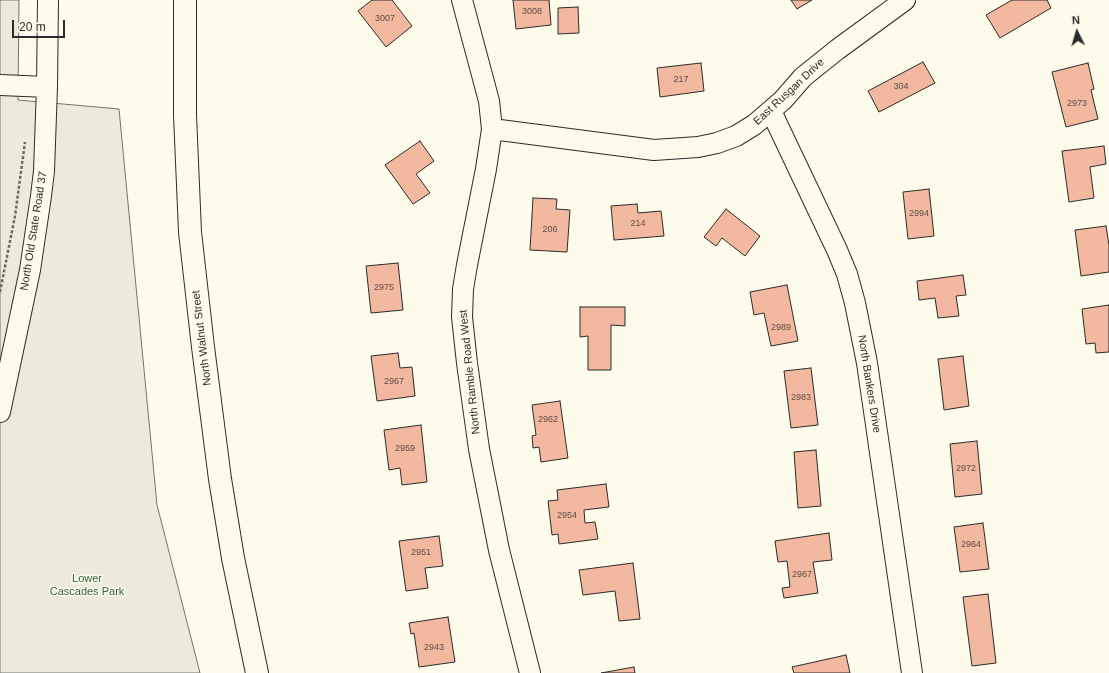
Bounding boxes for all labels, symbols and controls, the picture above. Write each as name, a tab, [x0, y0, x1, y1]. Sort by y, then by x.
house number: 3008	[522, 7, 542, 17]
scale bar	[14, 12, 67, 38]
north arrow	[1057, 12, 1097, 52]
house number: 3007	[375, 14, 395, 24]
text: N	[1071, 14, 1080, 26]
text: 20 m	[19, 20, 46, 34]
street label: East Rusgan Drive	[751, 56, 827, 128]
house number: 217	[673, 75, 689, 85]
house number: 304	[893, 82, 909, 92]
house number: 2973	[1067, 99, 1087, 109]
street label: North Old State Road 37	[18, 170, 50, 292]
house number: 2994	[909, 209, 929, 219]
house number: 214	[630, 219, 646, 229]
house number: 206	[542, 225, 558, 235]
house number: 2975	[374, 283, 394, 293]
street label: North Walnut Street	[190, 289, 214, 387]
street label: North Ramble Road West	[457, 309, 483, 435]
house number: 2989	[771, 323, 791, 333]
street label: North Bankers Drive	[855, 334, 883, 434]
house number: 2967	[384, 377, 404, 387]
house number: 2983	[791, 393, 811, 403]
house number: 2962	[538, 415, 558, 425]
house number: 2959	[395, 444, 415, 454]
house number: 2972	[956, 464, 976, 474]
house number: 2954	[557, 511, 577, 521]
house number: 2964	[961, 540, 981, 550]
house number: 2951	[411, 548, 431, 558]
house number: 2967	[792, 570, 812, 580]
park label: Lower Cascades Park	[50, 572, 124, 598]
house number: 2943	[424, 643, 444, 653]

